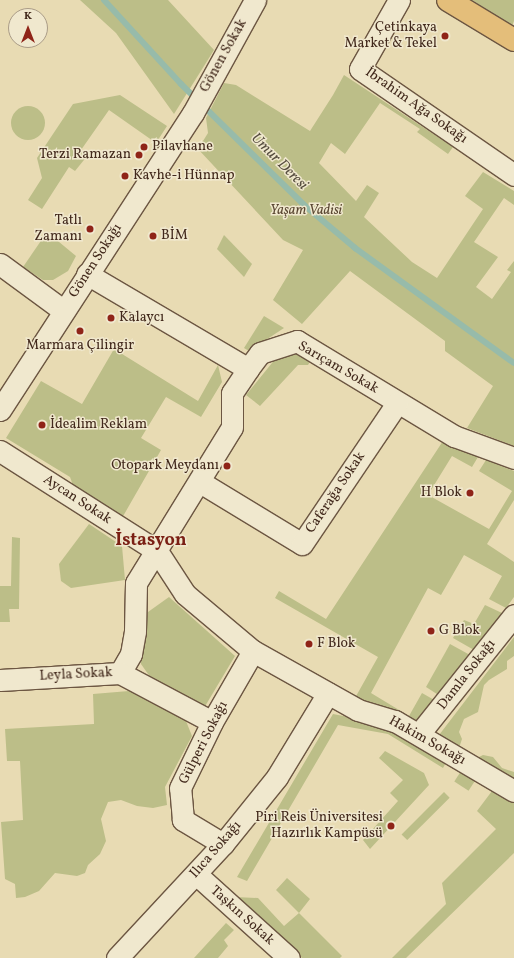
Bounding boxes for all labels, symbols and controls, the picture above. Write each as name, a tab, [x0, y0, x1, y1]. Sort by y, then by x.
north arrow	[8, 8, 48, 48]
text: K	[24, 9, 32, 24]
street label: Gönen Sokak	[197, 16, 251, 96]
place label: Çetinkaya Market & Tekel	[344, 20, 437, 52]
marker: Çetinkaya Market & Tekel	[440, 31, 450, 41]
street label: İbrahim Ağa Sokağı	[362, 64, 470, 148]
water label: Umur Deresi	[247, 130, 311, 194]
place label: Pilavhane	[152, 139, 213, 155]
marker: Pilavhane	[139, 142, 149, 152]
place label: Terzi Ramazan	[39, 147, 131, 163]
marker: Terzi Ramazan	[134, 150, 144, 160]
place label: Kavhe-i Hünnap	[133, 168, 234, 184]
marker: Kavhe-i Hünnap	[120, 171, 130, 181]
park label: Yaşam Vadisi	[270, 203, 342, 219]
place label: Tatlı Zamanı	[34, 213, 82, 246]
street label: Gönen Sokağı	[66, 221, 126, 301]
marker: Tatlı Zamanı	[85, 224, 95, 234]
place label: BİM	[161, 228, 188, 244]
marker: BİM	[148, 231, 158, 241]
place label: Kalaycı	[119, 310, 164, 326]
marker: Kalaycı	[106, 313, 116, 323]
marker: Marmara Çilingir	[75, 326, 85, 336]
place label: Marmara Çilingir	[26, 338, 134, 354]
street label: Sarıçam Sokak	[295, 338, 381, 398]
place label: İdealim Reklam	[50, 417, 147, 433]
marker: İdealim Reklam	[37, 420, 47, 430]
street label: Caferağa Sokak	[303, 449, 369, 537]
place label: Otopark Meydanı	[111, 458, 219, 474]
marker: Otopark Meydanı	[222, 461, 232, 471]
street label: Aycan Sokak	[40, 472, 114, 528]
place label: H Blok	[421, 485, 462, 501]
marker: H Blok	[465, 488, 475, 498]
district label: İstasyon	[115, 530, 187, 552]
place label: G Blok	[439, 623, 480, 639]
marker: G Blok	[426, 626, 436, 636]
place label: F Blok	[317, 636, 355, 652]
street label: Damla Sokağı	[434, 637, 500, 713]
marker: F Blok	[304, 639, 314, 649]
street label: Leyla Sokak	[39, 665, 113, 685]
street label: Gülperi Sokağı	[176, 699, 232, 787]
street label: Hakim Sokağı	[386, 713, 468, 769]
place label: Piri Reis Üniversitesi Hazırlık Kampüsü	[255, 810, 383, 842]
street label: Ilıca Sokağı	[187, 818, 245, 882]
marker: Piri Reis Üniversitesi Hazırlık Kampüsü	[386, 821, 396, 831]
street label: Taşkın Sokak	[206, 883, 278, 949]

